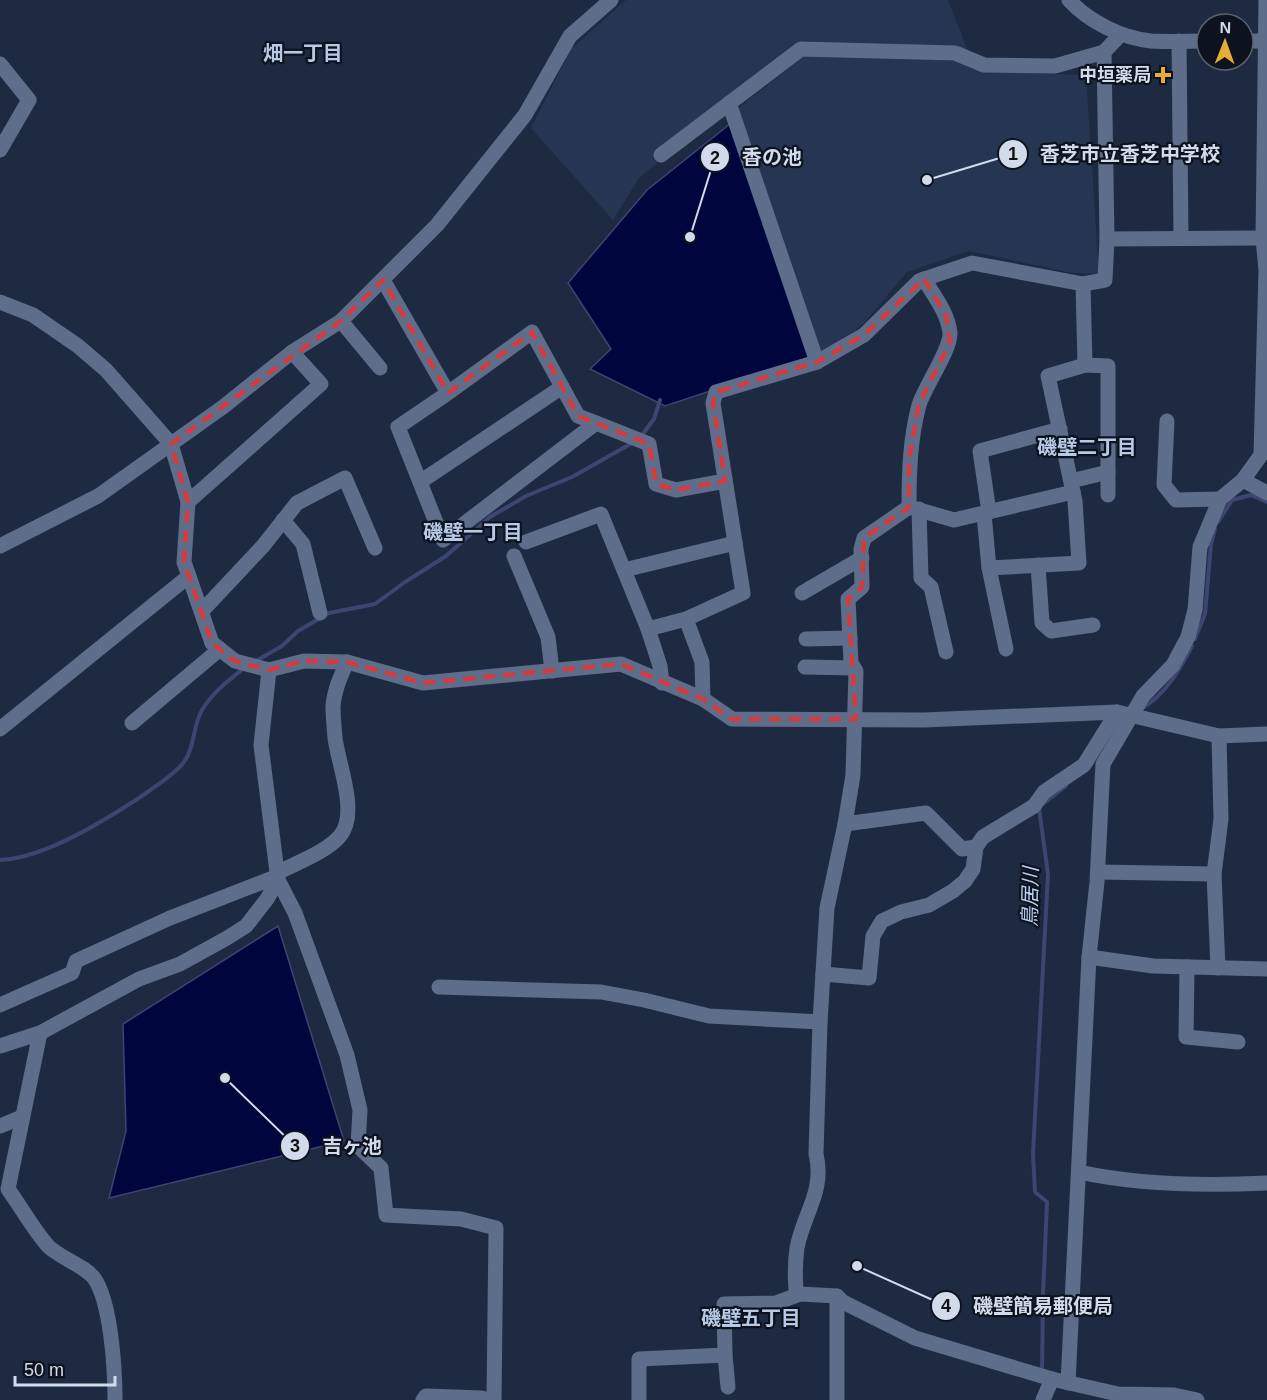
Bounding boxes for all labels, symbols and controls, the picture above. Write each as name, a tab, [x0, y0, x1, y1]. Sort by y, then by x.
north arrow	[1195, 12, 1255, 72]
text: N	[1219, 19, 1231, 36]
district label: 畑一丁目	[263, 42, 343, 64]
place label: 中垣薬局	[1079, 65, 1151, 85]
marker: 中垣薬局	[1156, 68, 1170, 82]
callout: 香芝市立香芝中学校	[998, 135, 1232, 173]
callout: 香の池	[700, 138, 814, 176]
text: 香芝市立香芝中学校	[1040, 143, 1220, 165]
text: 1	[1008, 144, 1018, 164]
text: 香の池	[742, 146, 802, 168]
text: 2	[710, 148, 720, 168]
district label: 磯壁二丁目	[1037, 436, 1137, 458]
district label: 磯壁一丁目	[423, 521, 523, 543]
water label: 鳥居川	[1018, 865, 1042, 927]
callout: 吉ヶ池	[280, 1127, 394, 1165]
text: 吉ヶ池	[322, 1135, 382, 1157]
text: 3	[290, 1136, 300, 1156]
callout: 磯壁簡易郵便局	[931, 1287, 1125, 1325]
text: 磯壁簡易郵便局	[973, 1295, 1113, 1317]
text: 4	[941, 1296, 951, 1316]
district label: 磯壁五丁目	[701, 1307, 801, 1329]
scale bar	[15, 1349, 116, 1387]
text: 50 m	[24, 1360, 64, 1380]

